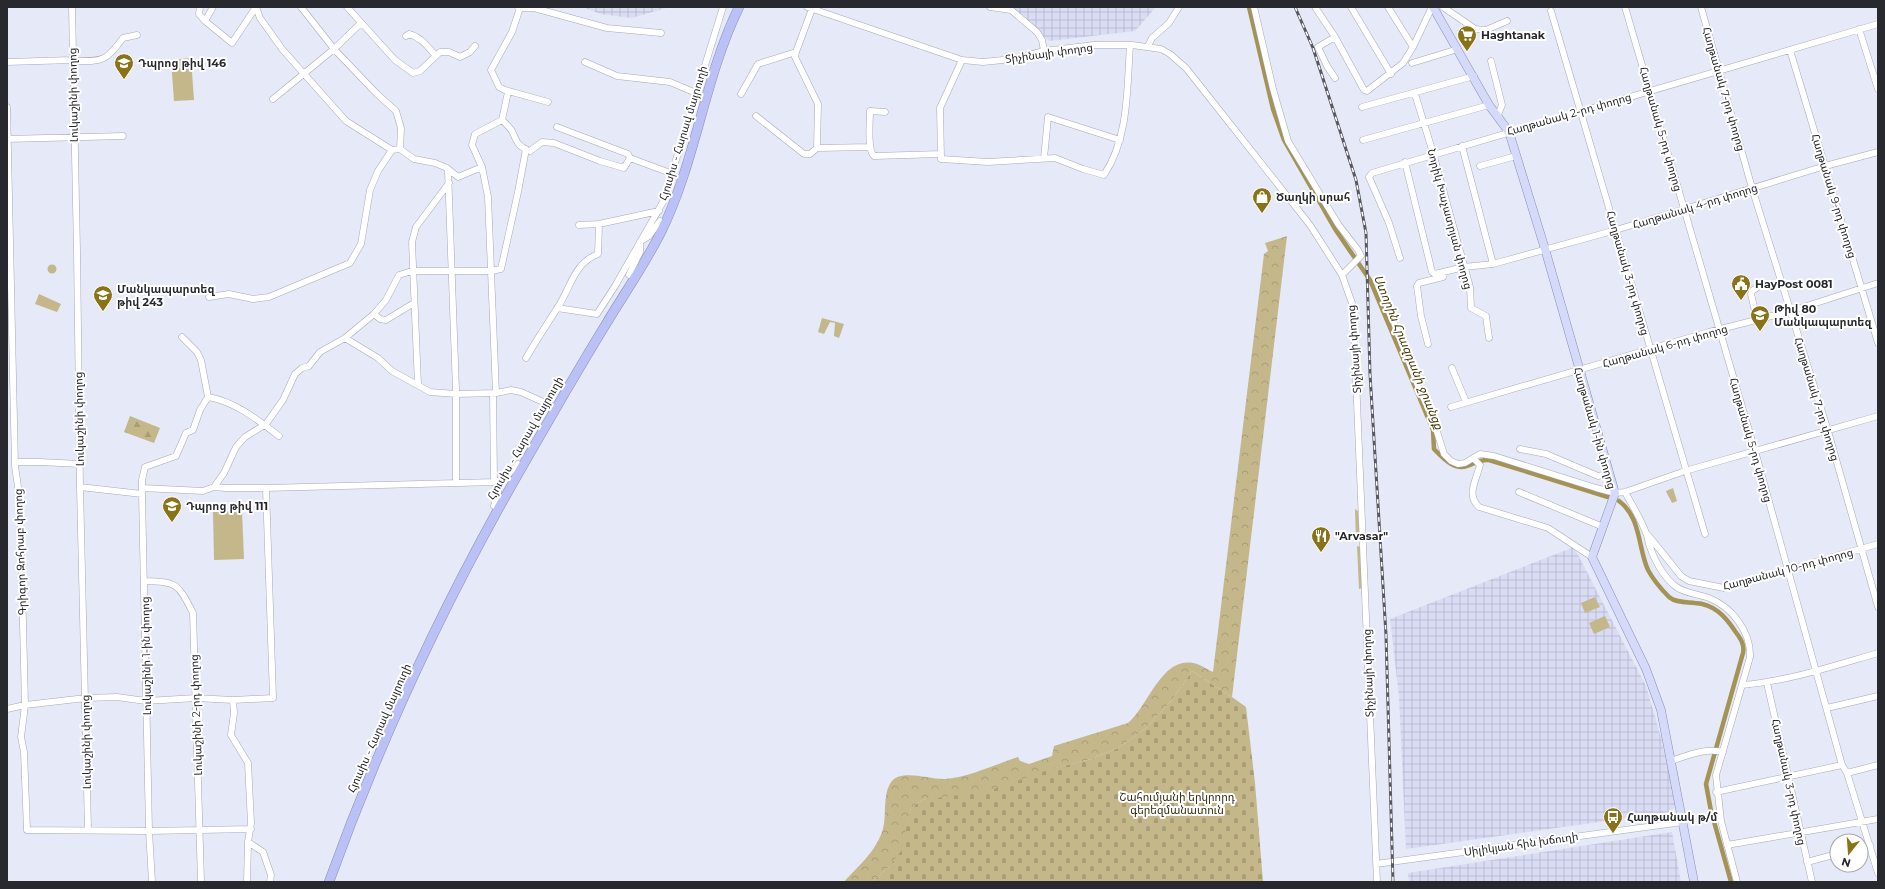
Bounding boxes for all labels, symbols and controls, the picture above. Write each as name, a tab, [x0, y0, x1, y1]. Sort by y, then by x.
supermarket icon: Haghtanak	[1456, 24, 1478, 52]
street label: Հաղթանակ 7-րդ փողոց	[1700, 25, 1748, 153]
place label: Haghtanak	[1481, 28, 1546, 42]
street label: Տիչինայի փողոց	[1004, 40, 1094, 66]
street label: Լուկաշինի փողոց	[65, 48, 81, 142]
school or university icon: Դպրոց թիվ 146	[113, 52, 135, 80]
place label: Դպրոց թիվ 146	[138, 56, 226, 70]
street label: Հյուսիս - Հարավ մայրուղի	[656, 64, 710, 202]
street label: Հաղթանակ 5-րդ փողոց	[1636, 65, 1686, 193]
street label: Հաղթանակ 2-րդ փողոց	[1505, 90, 1633, 138]
street label: Հաղթանակ 9-րդ փողոց	[1808, 132, 1860, 260]
street label: Նորիկ Խաչատրյան փողոց	[1424, 147, 1476, 291]
street label: Հաղթանակ 4-րդ փողոց	[1631, 180, 1759, 232]
shop icon: Ծաղկի սրահ	[1251, 186, 1273, 214]
place label: Ծաղկի սրահ	[1276, 190, 1351, 204]
street label: Հաղթանակ 3-րդ փողոց	[1603, 209, 1653, 337]
water label: Ստորին Հրազդանի ջրանցք	[1371, 273, 1447, 432]
public building icon: HayPost 0081	[1730, 273, 1752, 301]
place label: HayPost 0081	[1755, 277, 1833, 291]
place label: Մանկապարտեզ թիվ 243	[117, 282, 215, 309]
school or university icon: Մանկապարտեզ թիվ 243	[92, 284, 114, 312]
place label: Թիվ 80 Մանկապարտեզ	[1774, 302, 1872, 329]
street label: Տիչինայի փողոց	[1344, 304, 1364, 394]
school or university icon: Թիվ 80 Մանկապարտեզ	[1749, 304, 1771, 332]
street label: Հաղթանակ 6-րդ փողոց	[1601, 321, 1729, 371]
street label: Հաղթանակ 7-րդ փողոց	[1791, 335, 1843, 463]
street label: Հաղթանակ 1-ին փողոց	[1571, 365, 1619, 491]
street label: Լուկաշինի փողոց	[71, 372, 87, 466]
street label: Հյուսիս - Հարավ մայրուղի	[484, 374, 566, 502]
street label: Հաղթանակ 5-րդ փողոց	[1726, 376, 1776, 504]
street label: Գրիգոր Զոհրաբ փողոց	[11, 488, 29, 616]
school or university icon: Դպրոց թիվ 111	[161, 495, 183, 523]
place label: Դպրոց թիվ 111	[186, 499, 268, 513]
restaurant icon: "Arvasar"	[1310, 525, 1332, 553]
place label: "Arvasar"	[1335, 529, 1388, 543]
street label: Հաղթանակ 10-րդ փողոց	[1721, 545, 1855, 593]
street label: Լուկաշինի 1-ին փողոց	[138, 596, 154, 716]
street label: Տիչինայի փողոց	[1359, 629, 1377, 717]
street label: Լուկաշինի 2-րդ փողոց	[187, 654, 205, 776]
street label: Հյուսիս - Հարավ մայրուղի	[344, 661, 414, 795]
street label: Լուկաշինի փողոց	[78, 695, 94, 789]
street label: Հաղթանակ 3-րդ փողոց	[1769, 717, 1809, 847]
park label: Շահումյանի երկրորդ գերեզմանատուն	[1119, 790, 1235, 817]
bus stop icon: Հաղթանակ թ/մ	[1602, 806, 1624, 834]
place label: Հաղթանակ թ/մ	[1627, 810, 1718, 824]
street label: Սիլիկյան հին խճուղի	[1463, 829, 1579, 859]
north arrow	[1829, 833, 1869, 873]
text: N	[1840, 855, 1852, 871]

